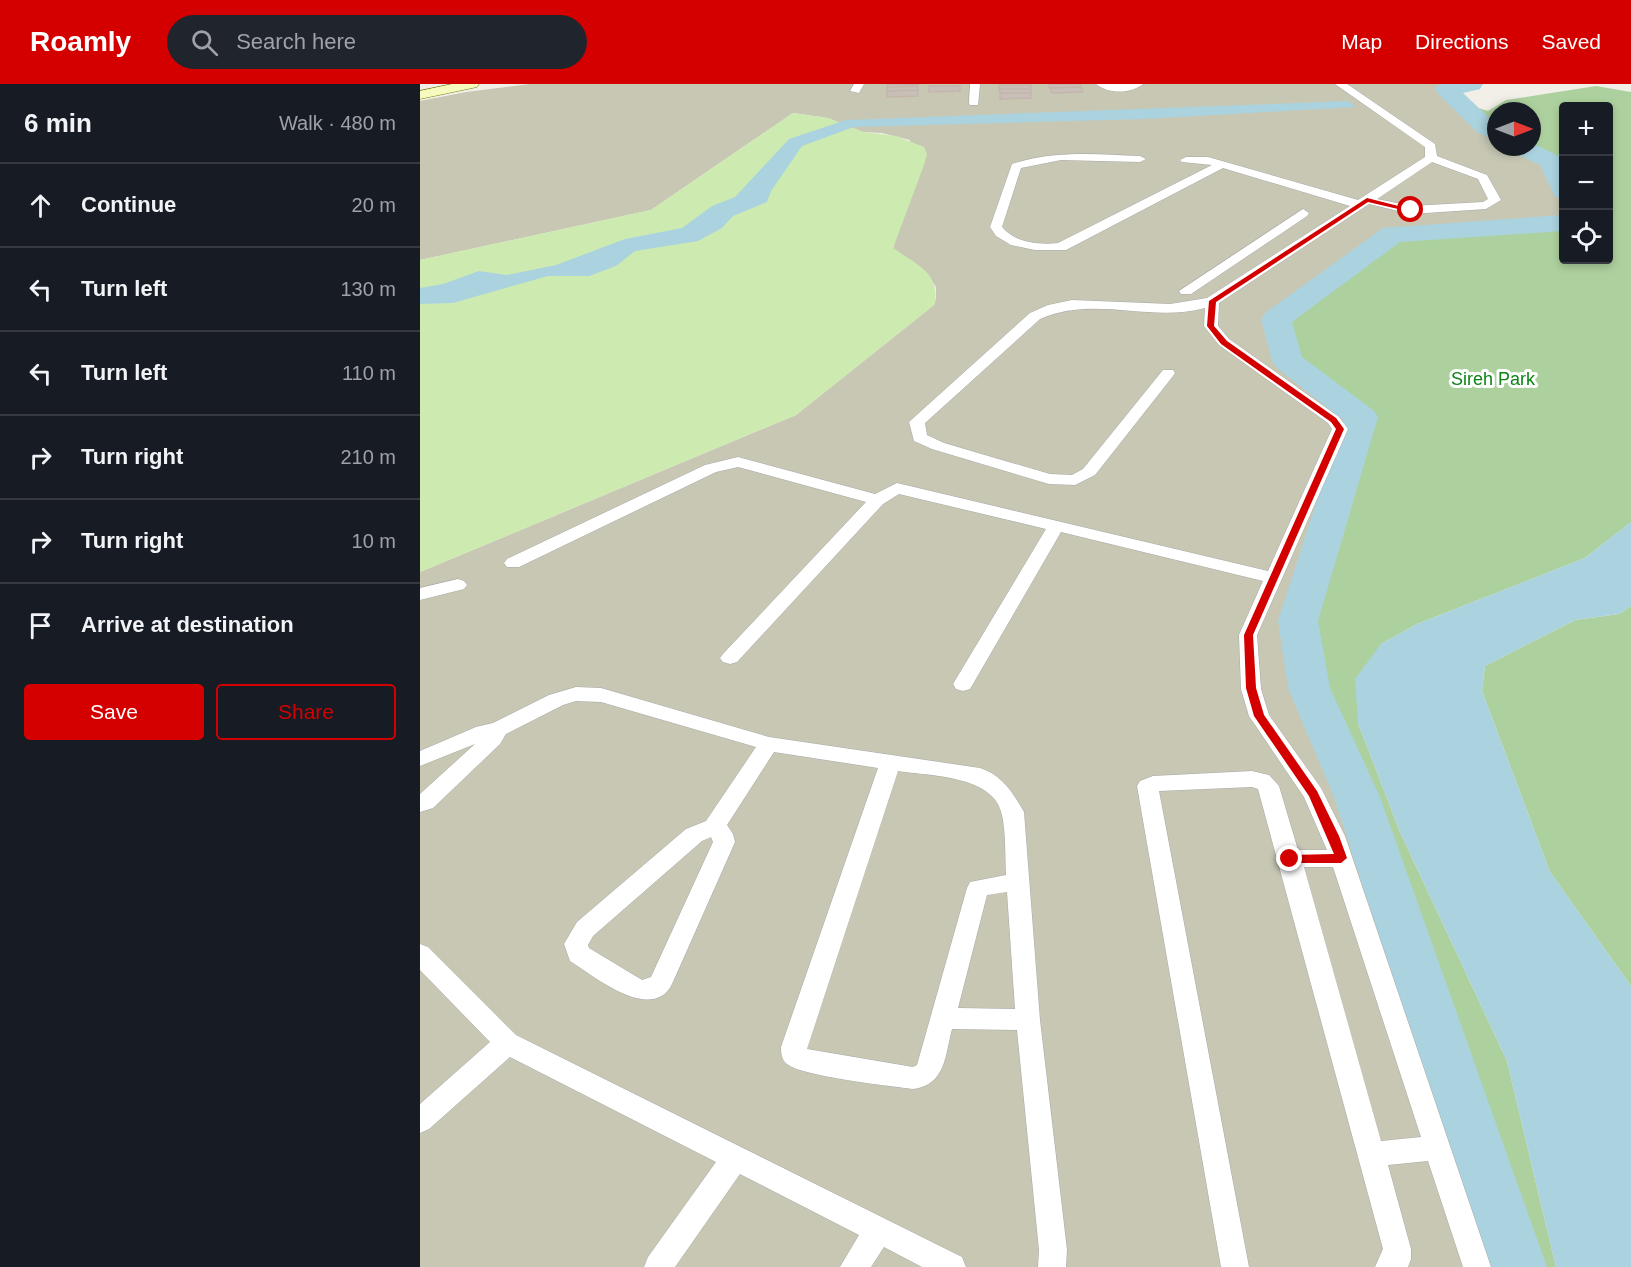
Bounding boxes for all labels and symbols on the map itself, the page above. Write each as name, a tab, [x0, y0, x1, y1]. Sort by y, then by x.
north arrow	[1487, 102, 1541, 156]
route start	[1397, 196, 1423, 222]
park label: Sireh Park	[1451, 369, 1536, 389]
route end	[1276, 845, 1302, 871]

